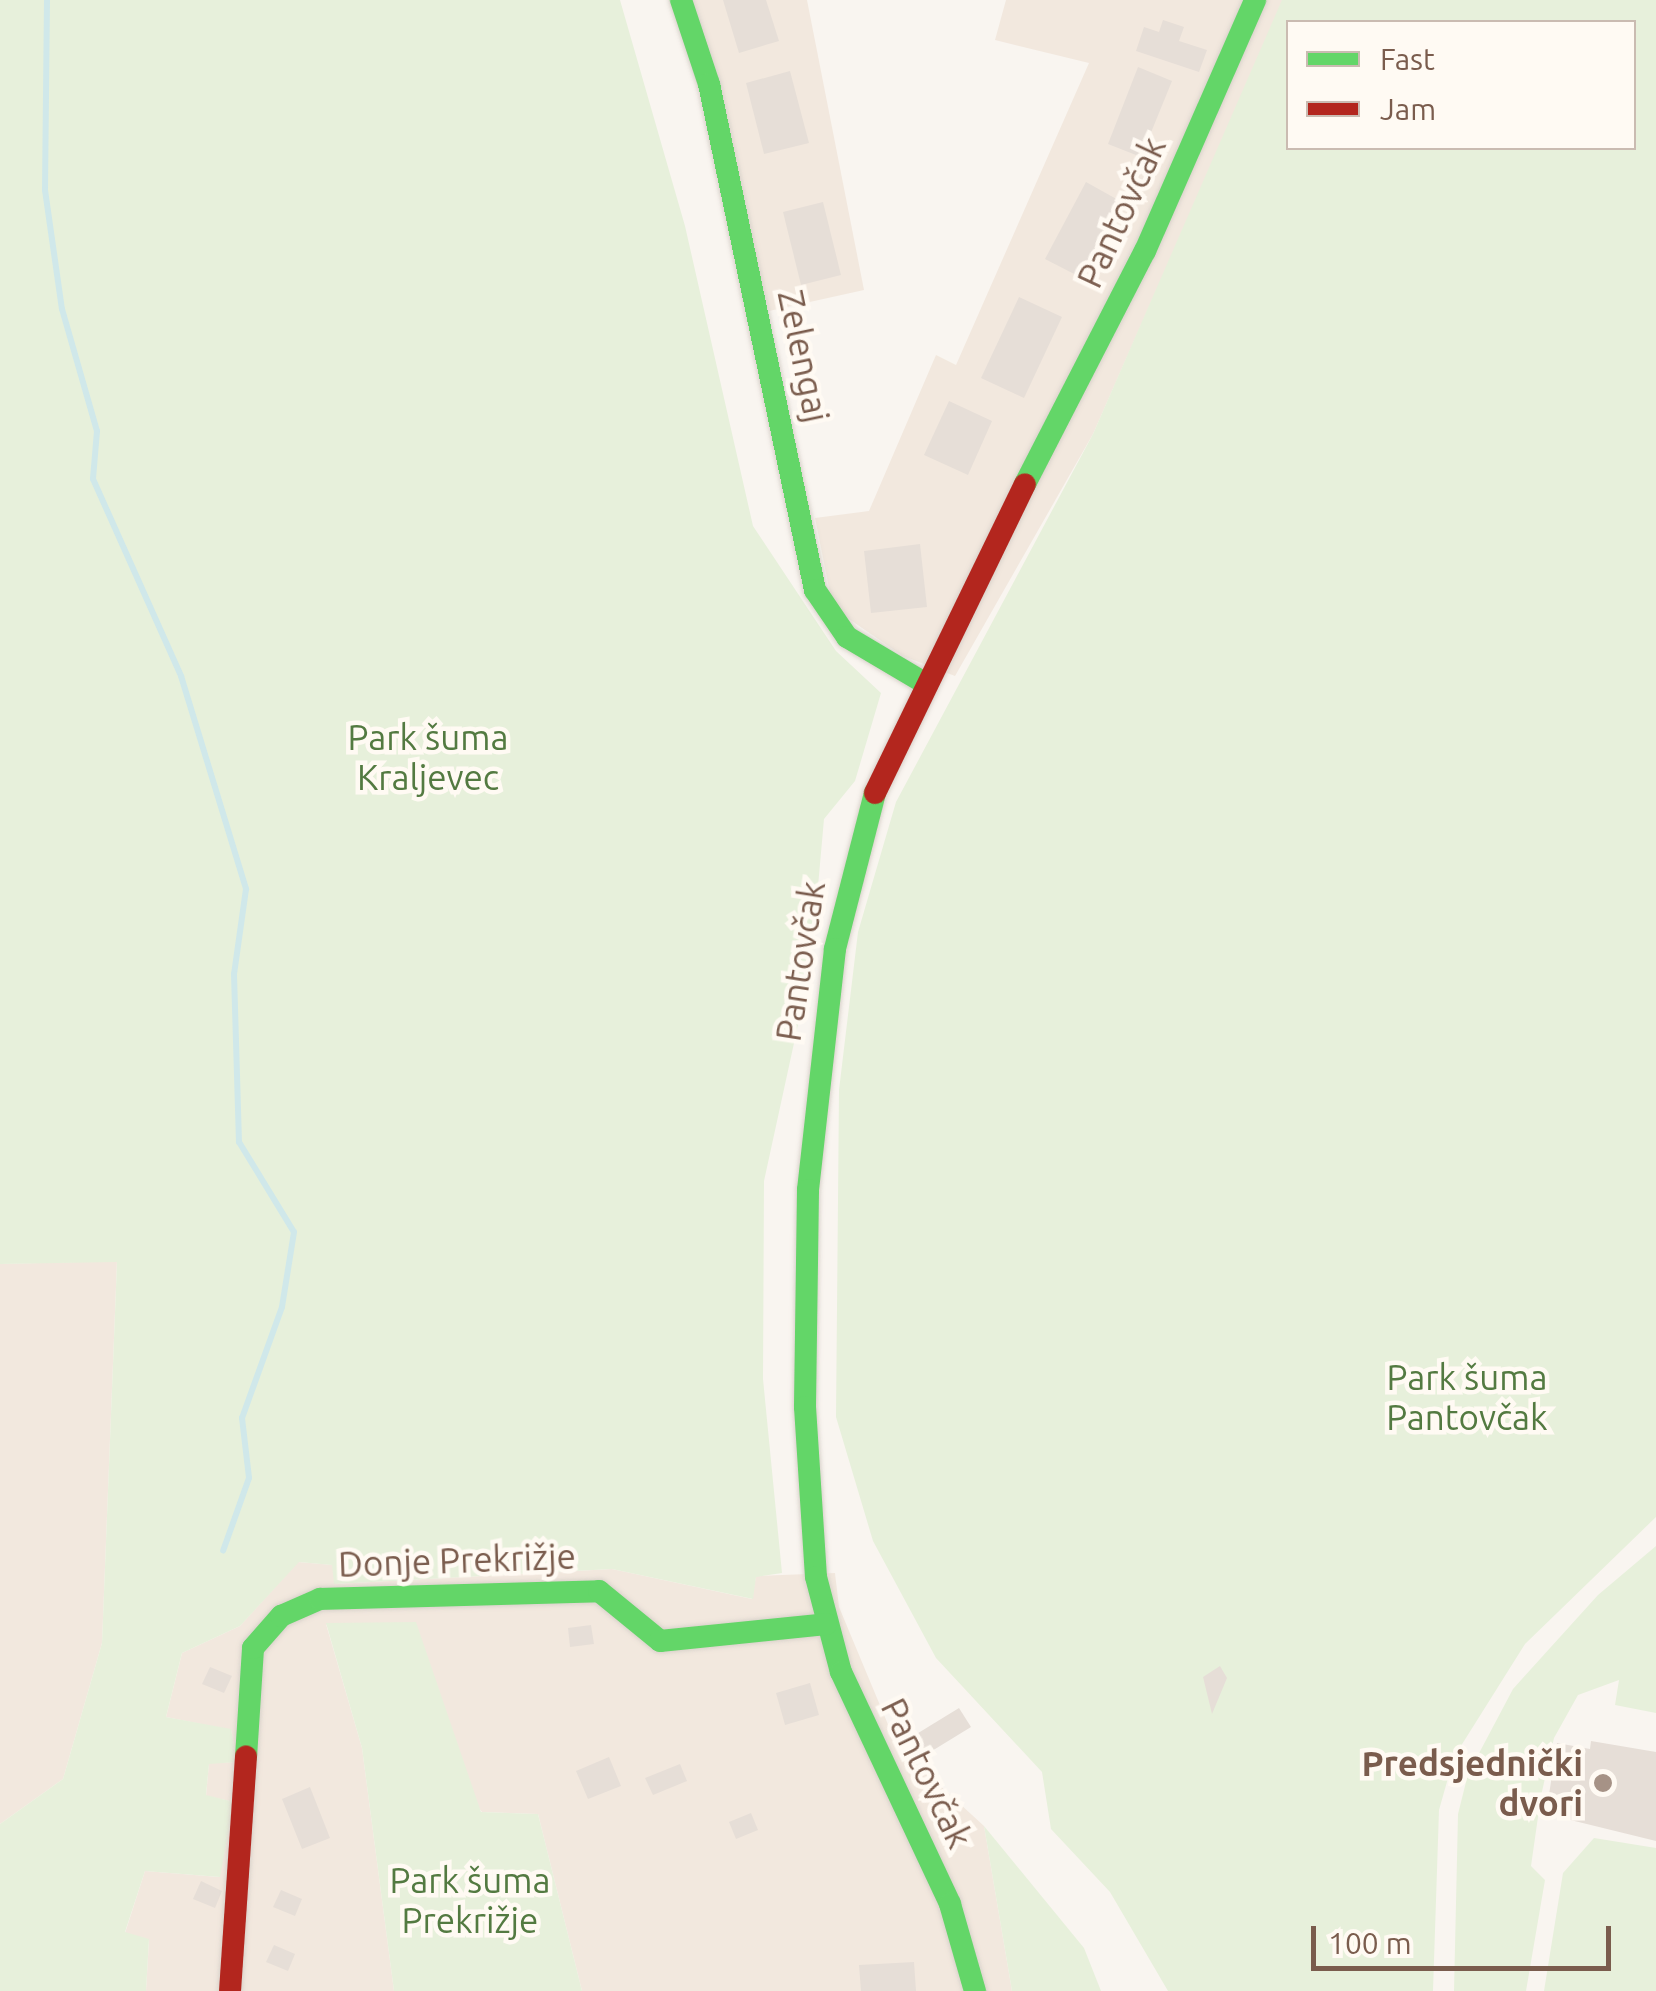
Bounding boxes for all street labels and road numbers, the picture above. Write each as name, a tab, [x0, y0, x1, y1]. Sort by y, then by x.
street label: Pantovčak	[1068, 130, 1174, 294]
street label: Zelengaj	[770, 286, 838, 426]
street label: Pantovčak	[767, 878, 833, 1044]
street label: Donje Prekrižje	[337, 1535, 577, 1585]
street label: Pantovčak	[873, 1691, 981, 1855]

